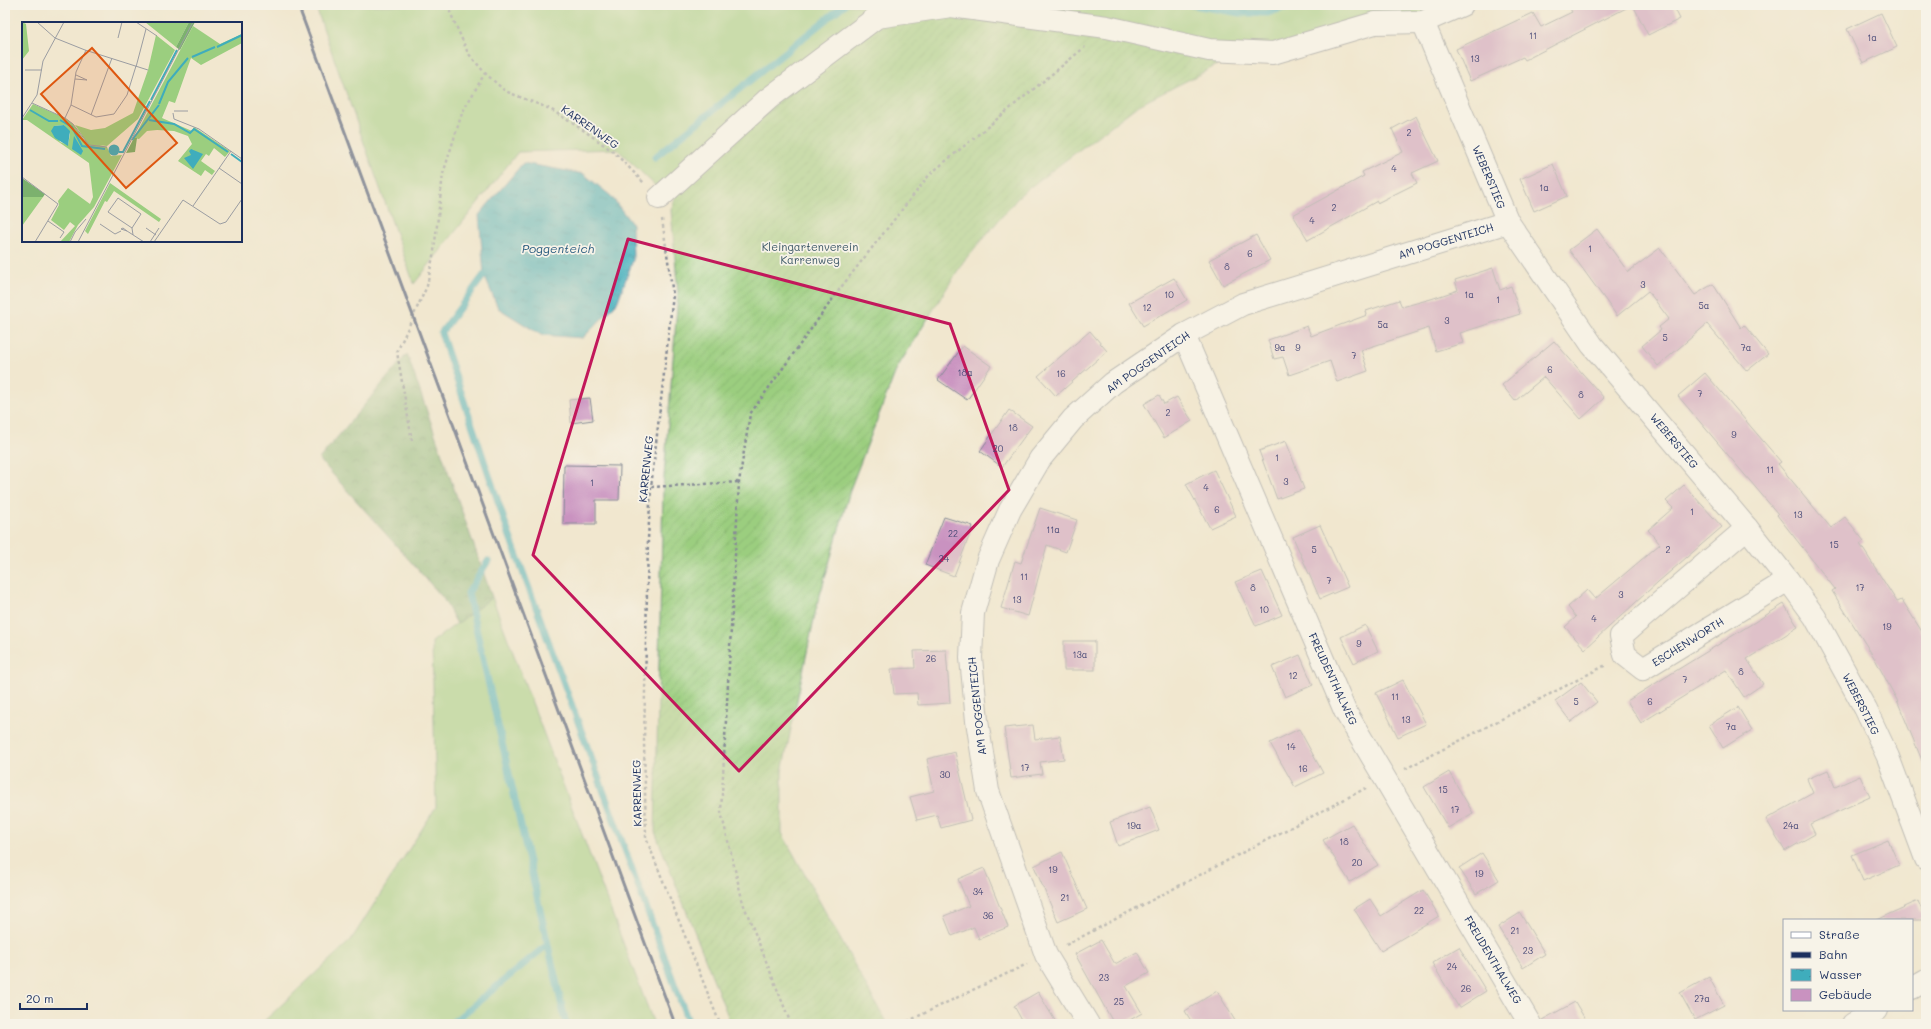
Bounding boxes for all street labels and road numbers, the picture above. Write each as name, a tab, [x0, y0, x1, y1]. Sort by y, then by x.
street label: KARRENWEG	[559, 101, 622, 152]
street label: WEBERSTIEG	[1469, 143, 1510, 211]
street label: AM POGGENTEICH	[1396, 219, 1496, 262]
street label: AM POGGENTEICH	[1103, 327, 1193, 396]
street label: WEBERSTIEG	[1647, 410, 1702, 471]
street label: KARRENWEG	[635, 435, 656, 503]
street label: ESCHENWORTH	[1649, 613, 1727, 670]
street label: FREUDENTHALWEG	[1305, 630, 1361, 727]
street label: AM POGGENTEICH	[964, 656, 989, 756]
street label: WEBERSTIEG	[1839, 670, 1884, 737]
street label: KARRENWEG	[628, 759, 645, 827]
street label: FREUDENTHALWEG	[1461, 913, 1526, 1007]

